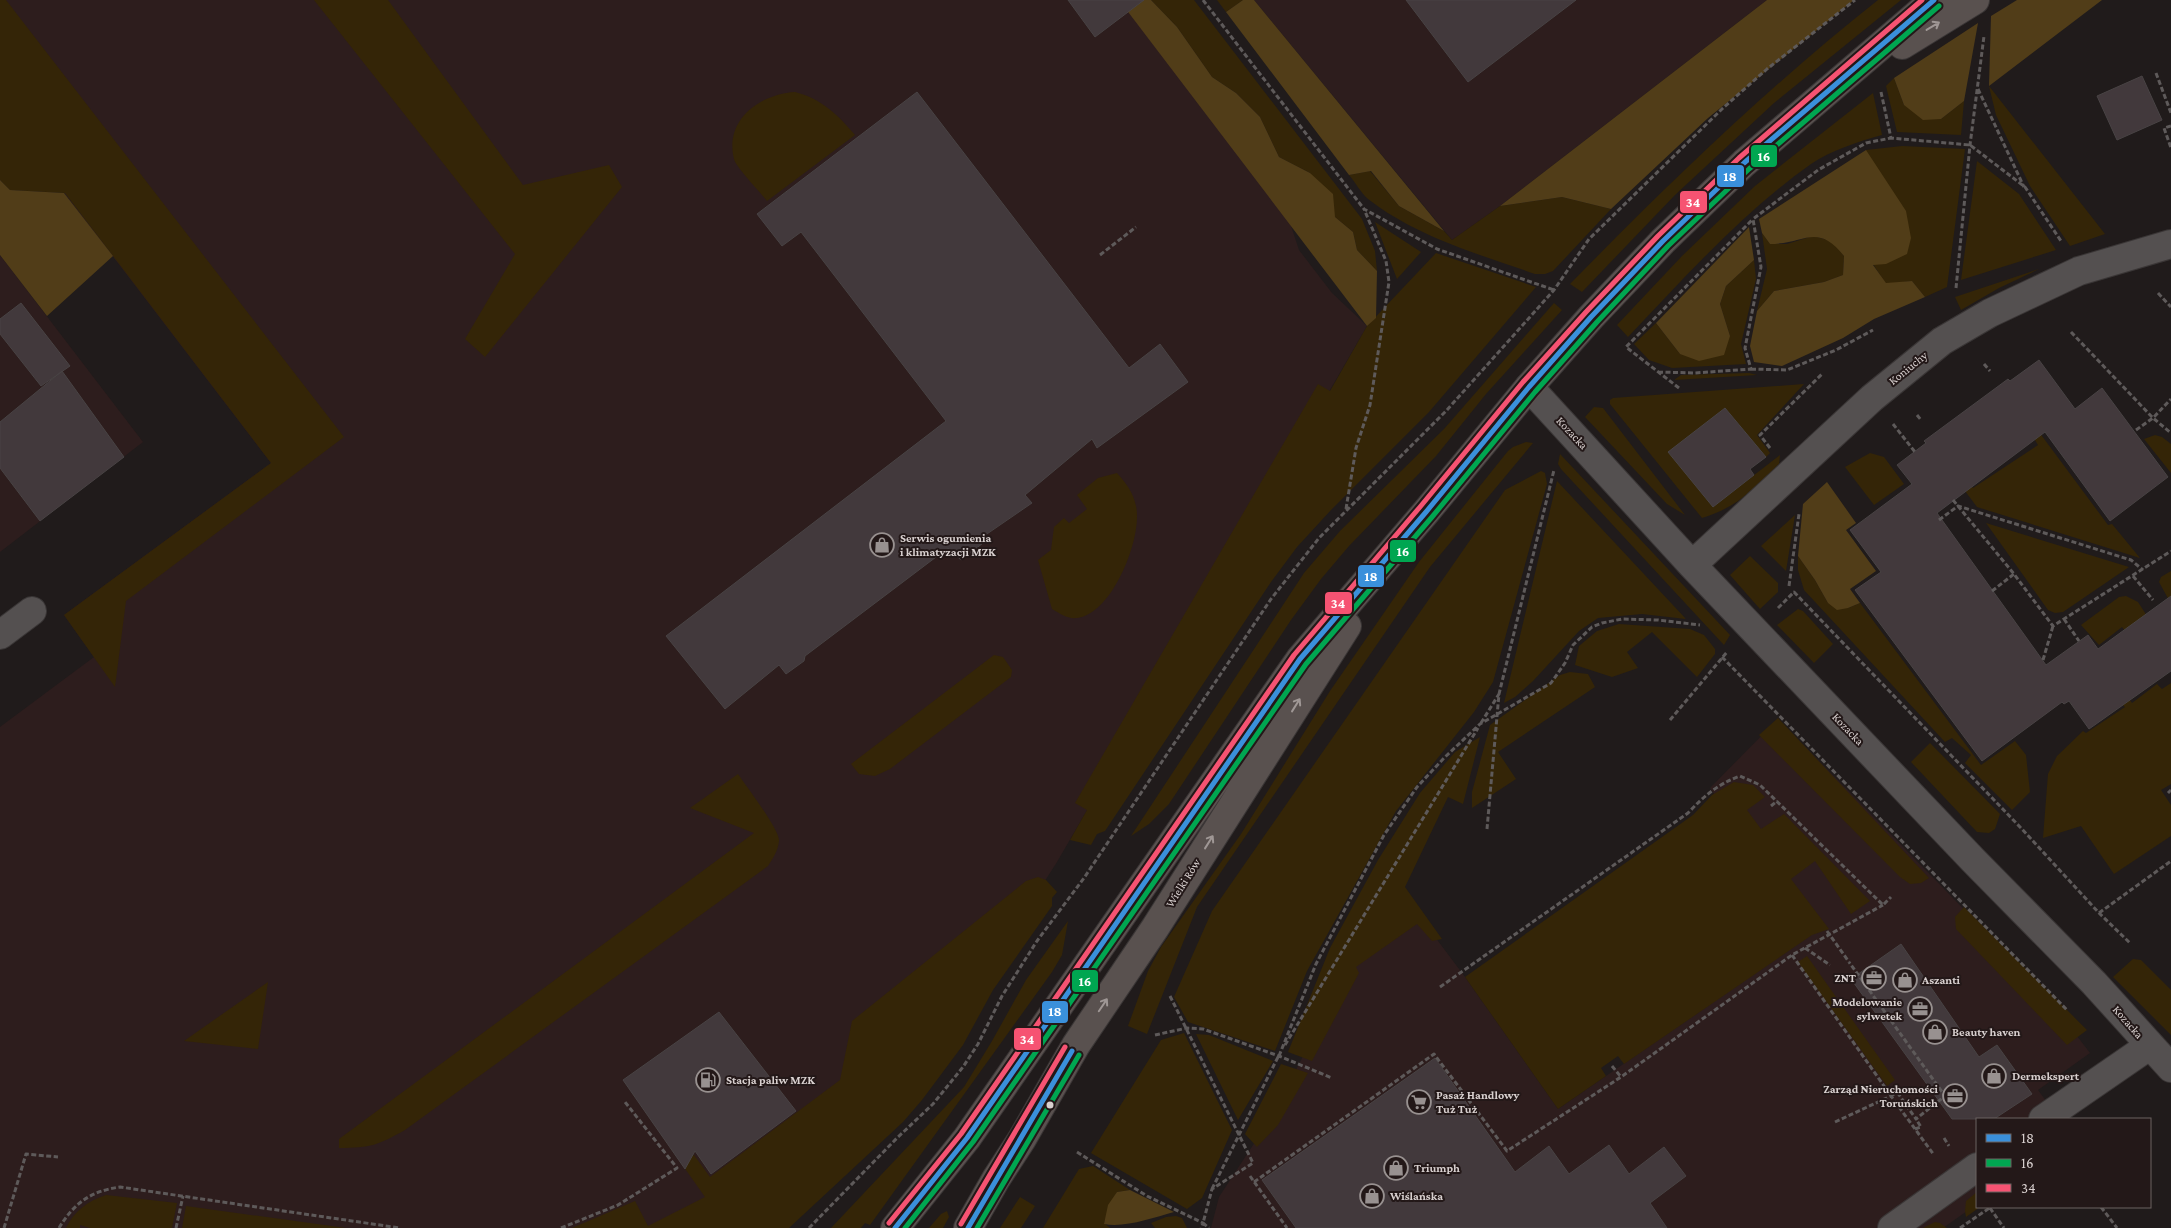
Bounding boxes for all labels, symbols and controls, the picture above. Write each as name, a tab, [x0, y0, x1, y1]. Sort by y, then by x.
one-way arrow	[1926, 20, 1940, 30]
line badge: 16	[1750, 144, 1778, 168]
text: 16	[1758, 148, 1770, 164]
line badge: 18	[1716, 164, 1745, 188]
text: 18	[1723, 168, 1737, 184]
line badge: 34	[1679, 190, 1708, 214]
text: 34	[1686, 194, 1701, 210]
street label: Koniuchy	[1886, 348, 1930, 388]
street label: Kozacka	[1553, 414, 1591, 453]
place label: Serwis ogumienia i klimatyzacji MZK	[900, 531, 996, 559]
shop icon: Serwis ogumienia i klimatyzacji MZK	[869, 532, 895, 558]
line badge: 16	[1389, 539, 1417, 563]
text: 16	[1397, 543, 1409, 559]
line badge: 18	[1357, 564, 1385, 588]
text: 18	[1364, 568, 1378, 584]
line badge: 34	[1324, 591, 1353, 615]
text: 34	[1331, 595, 1346, 611]
one-way arrow	[1292, 699, 1302, 713]
street label: Kozacka	[1829, 710, 1867, 748]
one-way arrow	[1204, 836, 1214, 850]
street label: Wielki Rów	[1163, 856, 1204, 910]
office icon: ZNT	[1861, 965, 1887, 991]
shop icon: Aszanti	[1892, 967, 1918, 993]
line badge: 16	[1071, 969, 1099, 993]
place label: ZNT	[1834, 971, 1856, 985]
text: 16	[1079, 973, 1091, 989]
place label: Aszanti	[1921, 973, 1961, 987]
place label: Modelowanie sylwetek	[1832, 995, 1902, 1023]
office icon: Modelowanie sylwetek	[1907, 996, 1933, 1022]
one-way arrow	[1098, 998, 1108, 1012]
line badge: 18	[1041, 1000, 1069, 1024]
text: 18	[1048, 1003, 1062, 1019]
street label: Kozacka	[2110, 1003, 2147, 1042]
shop icon: Beauty haven	[1922, 1019, 1948, 1045]
place label: Beauty haven	[1952, 1025, 2021, 1039]
line badge: 34	[1013, 1027, 1042, 1051]
text: 34	[1020, 1031, 1035, 1047]
shop icon: Dermekspert	[1981, 1063, 2007, 1089]
fuel station icon: Stacja paliw MZK	[695, 1067, 721, 1093]
place label: Dermekspert	[2012, 1069, 2080, 1083]
place label: Stacja paliw MZK	[726, 1073, 815, 1087]
place label: Zarząd Nieruchomości Toruńskich	[1823, 1082, 1939, 1110]
office icon: Zarząd Nieruchomości Toruńskich	[1942, 1083, 1968, 1109]
place label: Pasaż Handlowy Tuż Tuż	[1436, 1088, 1520, 1116]
supermarket icon: Pasaż Handlowy Tuż Tuż	[1406, 1089, 1432, 1115]
unlabelled marker	[1045, 1100, 1055, 1110]
legend	[1976, 1118, 2151, 1208]
text: 18	[2021, 1130, 2034, 1146]
shop icon: Triumph	[1383, 1155, 1409, 1181]
text: 16	[2021, 1155, 2034, 1171]
place label: Triumph	[1414, 1161, 1460, 1175]
text: 34	[2021, 1180, 2036, 1196]
shop icon: Wiślańska	[1359, 1183, 1385, 1209]
place label: Wiślańska	[1389, 1189, 1443, 1203]

